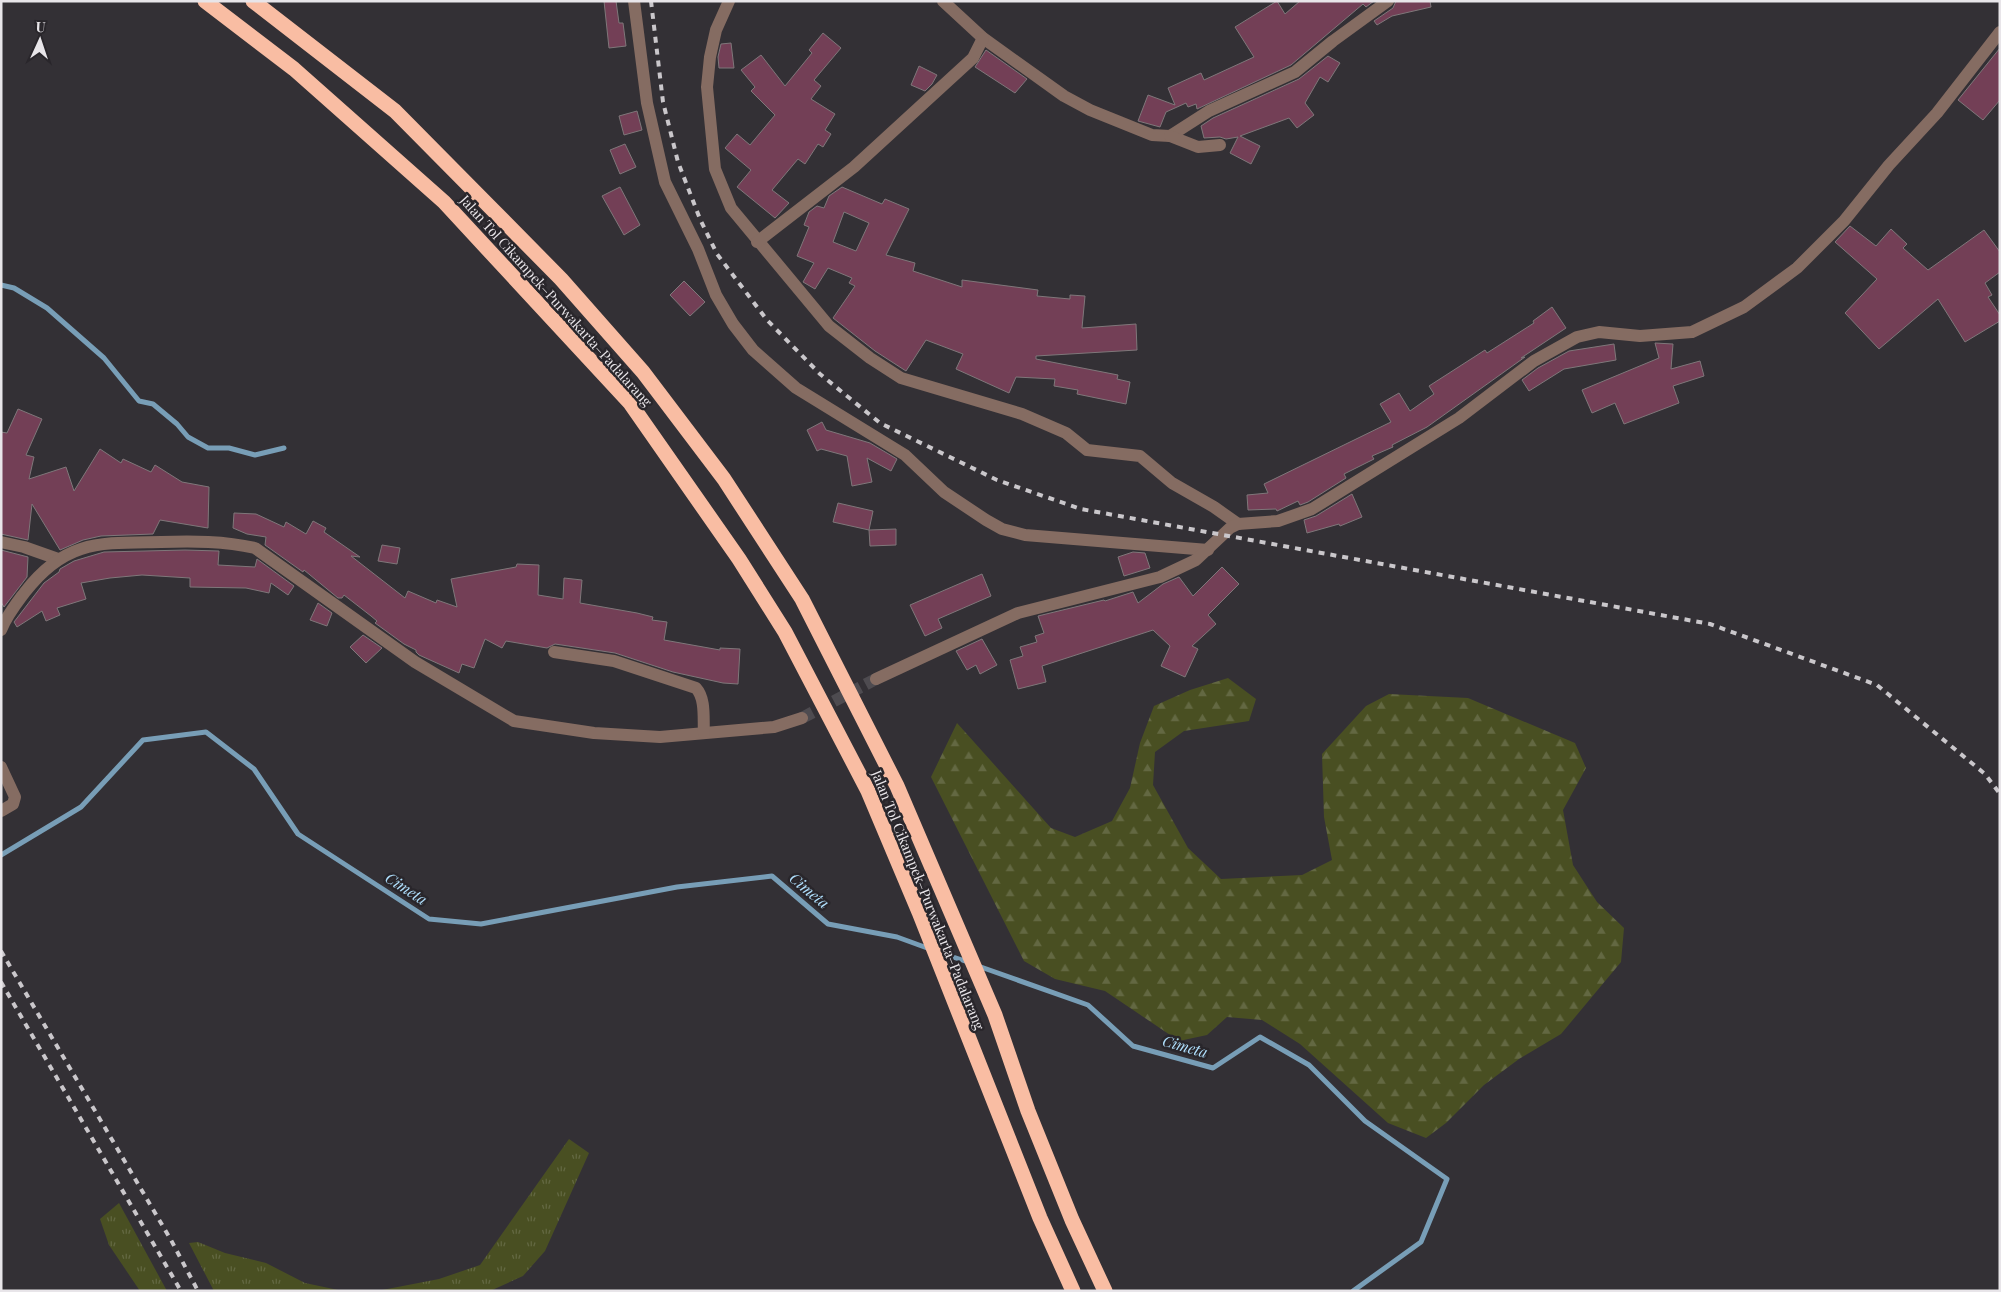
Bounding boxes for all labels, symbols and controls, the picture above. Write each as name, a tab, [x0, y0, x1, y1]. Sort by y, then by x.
north arrow	[15, 15, 65, 65]
text: U	[35, 17, 46, 36]
street label: Jalan Tol Cikampek–Purwakarta–Padalarang	[455, 190, 657, 411]
street label: Jalan Tol Cikampek–Purwakarta–Padalarang	[867, 766, 990, 1033]
water label: Cimeta	[382, 867, 431, 909]
water label: Cimeta	[786, 868, 834, 913]
water label: Cimeta	[1160, 1030, 1210, 1062]

